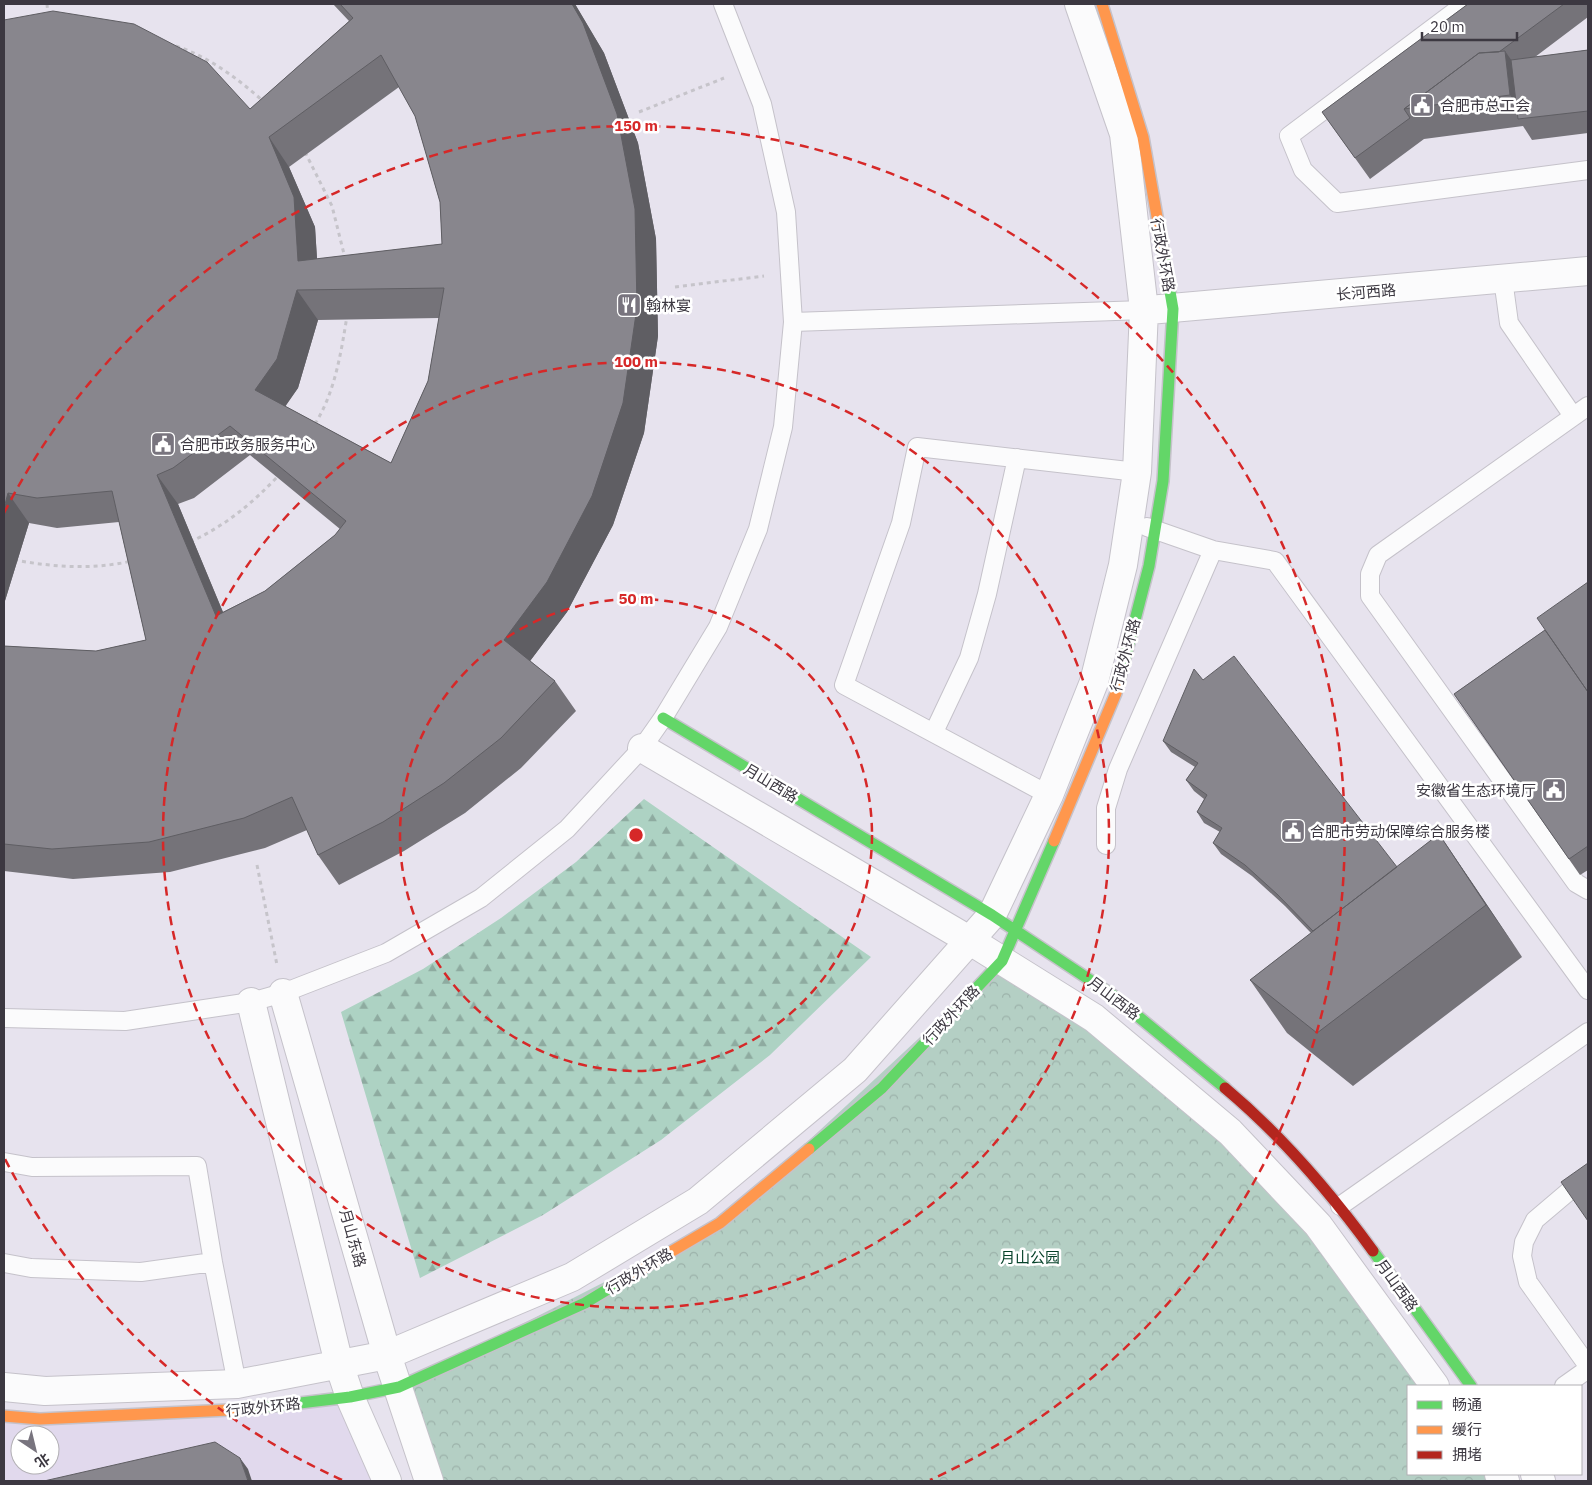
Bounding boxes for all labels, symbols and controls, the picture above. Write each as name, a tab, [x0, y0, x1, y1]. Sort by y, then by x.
scale bar	[1422, 10, 1517, 42]
text: 20 m	[1430, 17, 1465, 36]
public building icon: 合肥市总工会	[1409, 92, 1435, 118]
place label: 合肥市总工会	[1440, 96, 1530, 115]
text: 150 m	[614, 116, 658, 135]
street label: 行政外环路	[1147, 216, 1179, 294]
street label: 长河西路	[1335, 280, 1397, 304]
restaurant icon: 翰林宴	[616, 292, 642, 318]
place label: 翰林宴	[646, 296, 691, 315]
text: 100 m	[614, 352, 658, 371]
public building icon: 合肥市政务服务中心	[150, 431, 176, 457]
place label: 合肥市政务服务中心	[180, 435, 315, 454]
text: 50 m	[619, 589, 653, 608]
street label: 行政外环路	[1106, 616, 1144, 694]
street label: 月山西路	[740, 759, 802, 807]
public building icon: 安徽省生态环境厅	[1541, 777, 1567, 803]
place label: 安徽省生态环境厅	[1416, 781, 1536, 800]
public building icon: 合肥市劳动保障综合服务楼	[1280, 818, 1306, 844]
place label: 合肥市劳动保障综合服务楼	[1310, 822, 1490, 841]
centre of rings	[627, 826, 645, 844]
street label: 月山西路	[1084, 972, 1144, 1024]
street label: 行政外环路	[918, 981, 984, 1049]
street label: 月山东路	[336, 1207, 370, 1269]
street label: 行政外环路	[602, 1244, 676, 1298]
park label: 月山公园	[1000, 1248, 1060, 1267]
street label: 月山西路	[1372, 1255, 1422, 1315]
legend	[1407, 1385, 1582, 1475]
street label: 行政外环路	[225, 1394, 301, 1420]
text: 畅通	[1452, 1395, 1482, 1414]
text: 缓行	[1452, 1420, 1482, 1439]
north arrow	[10, 1425, 60, 1475]
text: 拥堵	[1452, 1445, 1482, 1464]
text: 北	[32, 1449, 53, 1472]

